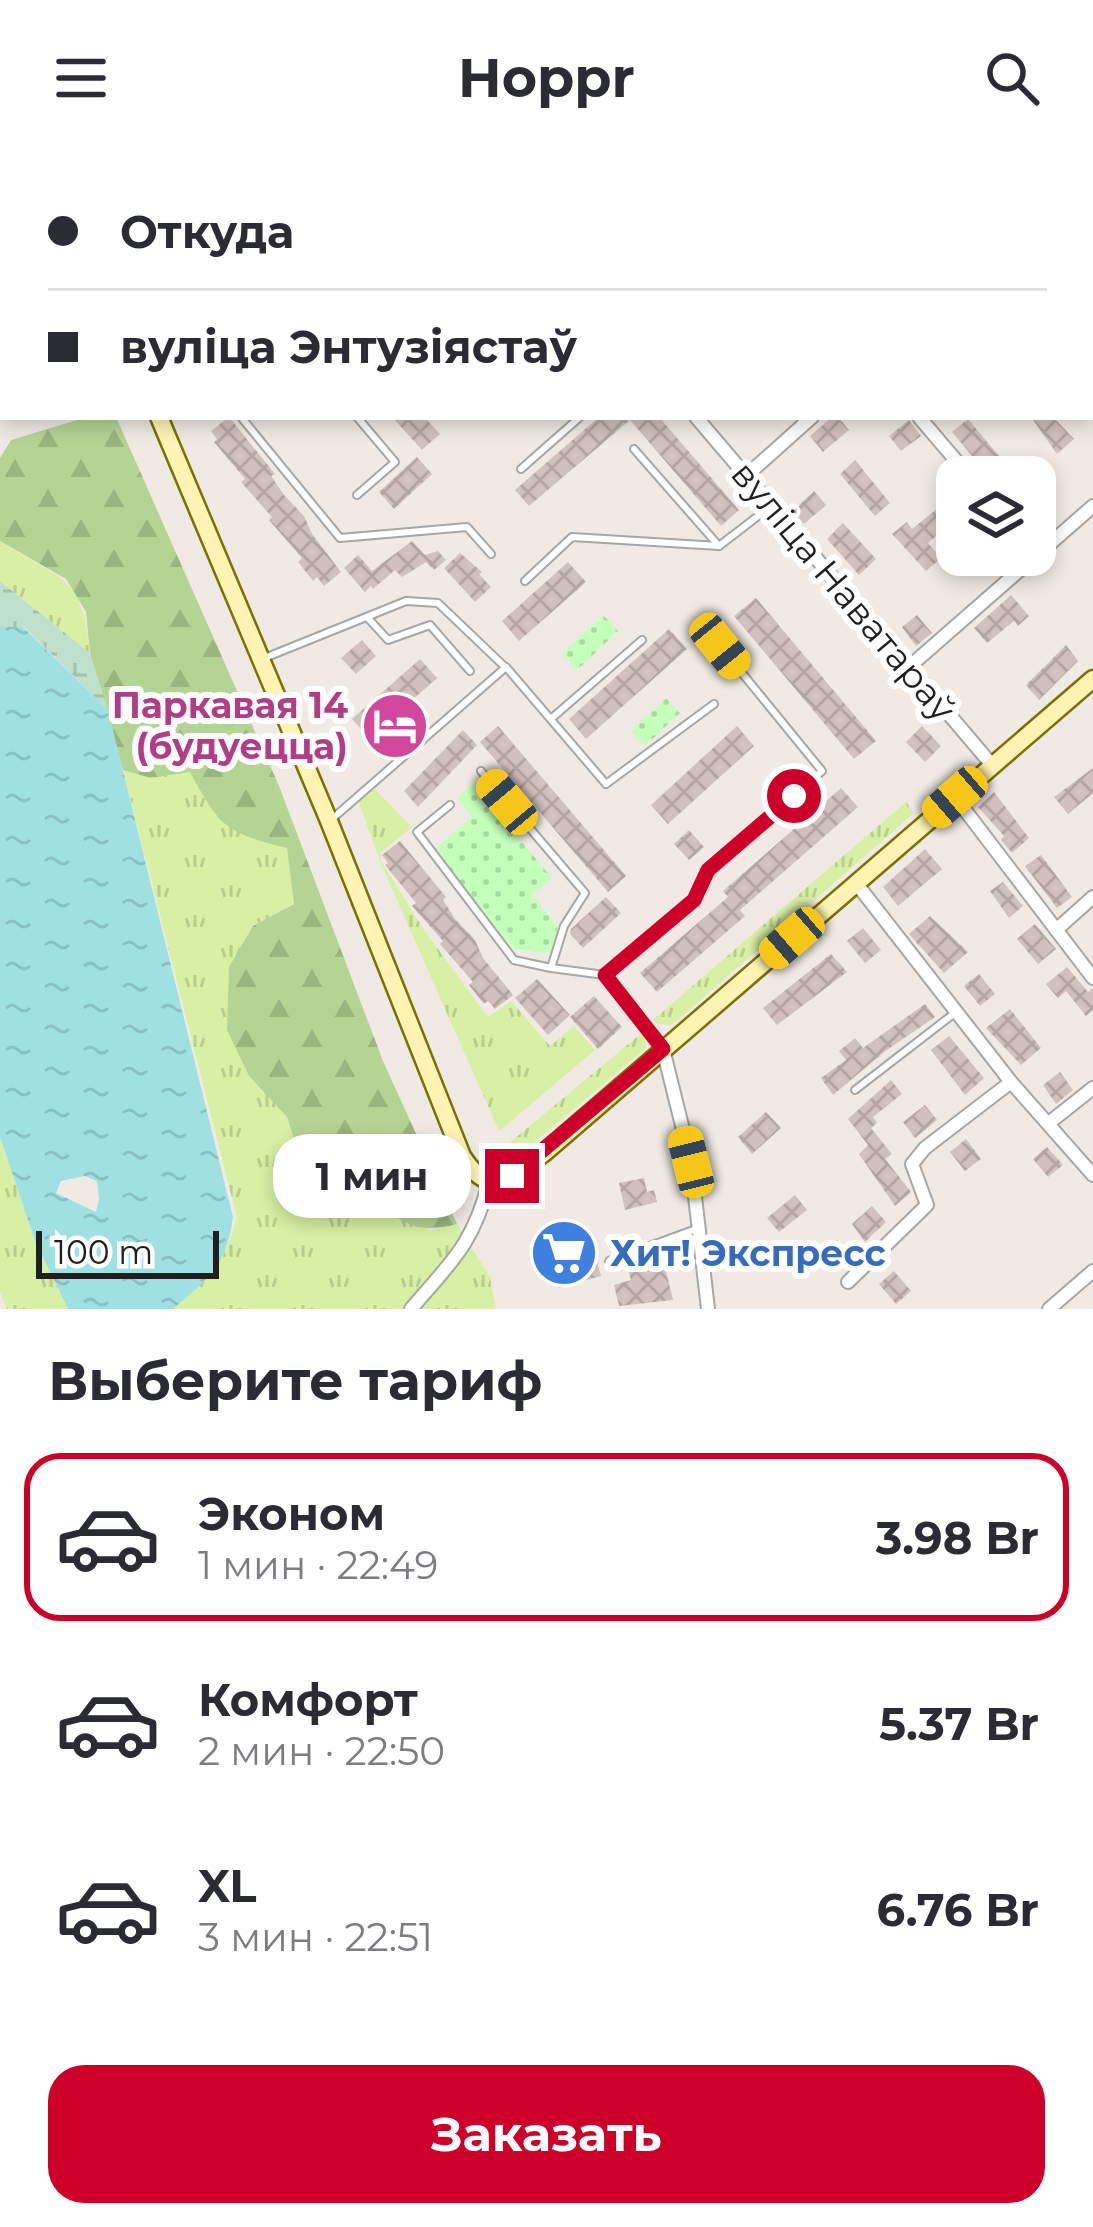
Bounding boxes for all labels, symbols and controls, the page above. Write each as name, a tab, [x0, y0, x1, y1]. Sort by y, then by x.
icon: menu	[48, 45, 114, 111]
text: Hoppr	[458, 45, 635, 111]
icon: search	[979, 45, 1045, 111]
text: Откуда	[120, 204, 294, 259]
text: вуліца Энтузіястаў	[120, 319, 577, 374]
street label: вуліца Наватараў	[722, 452, 966, 730]
map controls	[936, 456, 1056, 576]
button: layers	[936, 456, 1056, 576]
car	[683, 607, 757, 685]
place label: Паркавая 14 (будуецца)	[112, 683, 348, 768]
hotel icon: Паркавая 14 (будуецца)	[360, 691, 430, 761]
car	[916, 760, 994, 834]
car	[470, 763, 544, 841]
route start	[767, 769, 821, 823]
car	[753, 901, 831, 975]
car	[665, 1123, 717, 1201]
callout: 1 мин	[272, 1134, 470, 1218]
route end	[485, 1149, 539, 1203]
text: 1 мин	[316, 1152, 428, 1200]
supermarket icon: Хит! Экспресс	[529, 1218, 599, 1288]
scale bar	[36, 1225, 219, 1278]
place label: Хит! Экспресс	[610, 1231, 886, 1275]
text: 100 m	[54, 1232, 153, 1272]
text: Выберите тариф	[48, 1348, 542, 1414]
icon: car	[54, 1483, 162, 1591]
text: Эконом	[198, 1486, 385, 1541]
text: 3.98 Br	[876, 1510, 1039, 1565]
text: 1 мин · 22:49	[198, 1541, 438, 1589]
icon: car	[54, 1669, 162, 1777]
text: Комфорт	[198, 1672, 418, 1727]
text: 5.37 Br	[879, 1696, 1039, 1751]
text: 2 мин · 22:50	[198, 1727, 445, 1775]
icon: car	[54, 1855, 162, 1963]
text: XL	[198, 1858, 256, 1913]
text: 6.76 Br	[877, 1882, 1039, 1937]
text: 3 мин · 22:51	[198, 1913, 433, 1961]
button: Заказать	[48, 2065, 1045, 2203]

